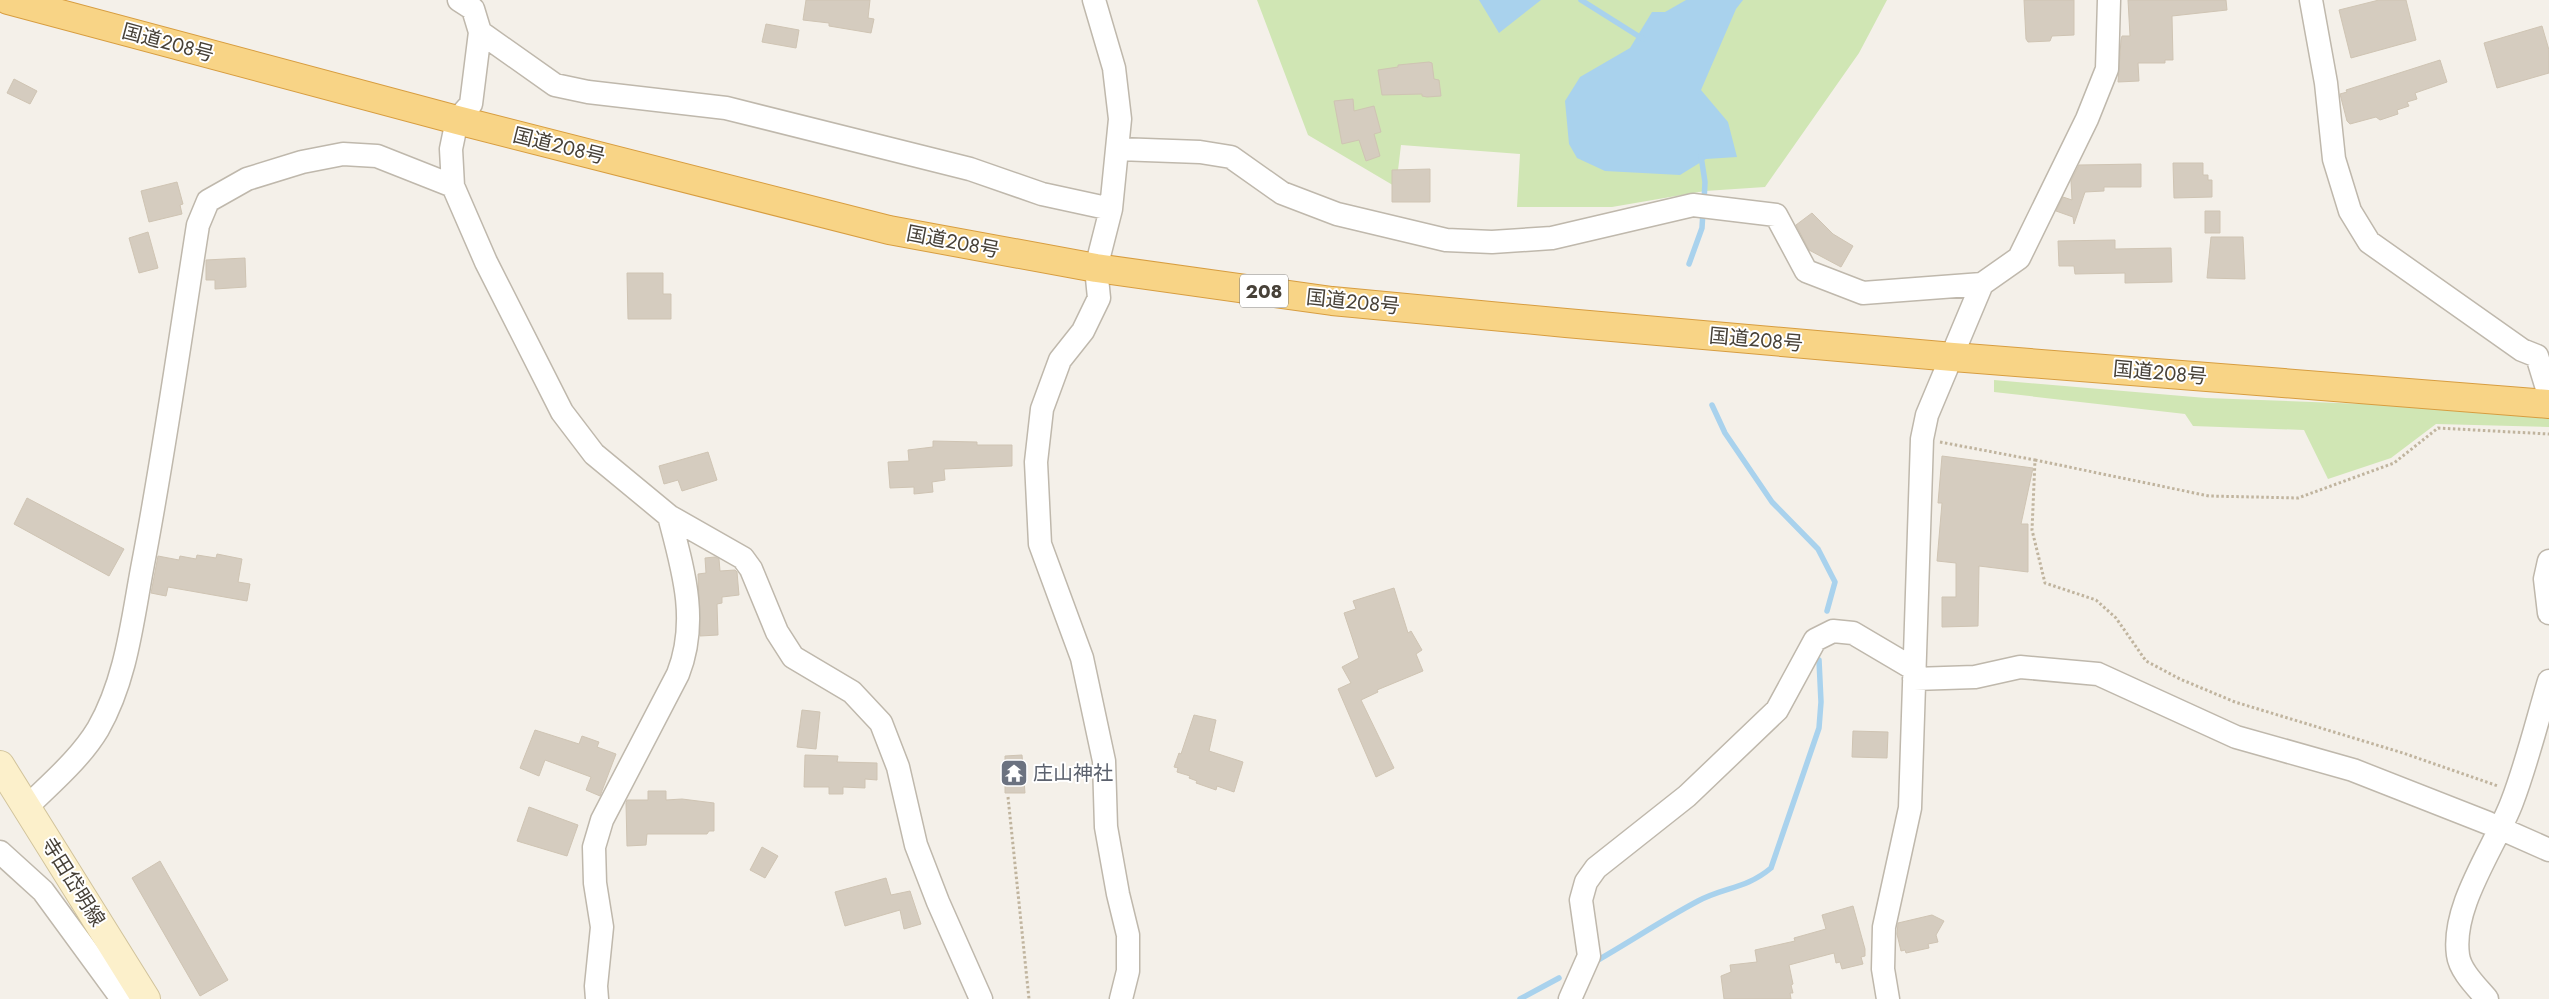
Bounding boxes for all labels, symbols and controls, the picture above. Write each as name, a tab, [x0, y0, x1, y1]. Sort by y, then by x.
street label: 国道208号	[119, 17, 217, 69]
street label: 国道208号	[510, 121, 608, 171]
street label: 国道208号	[904, 219, 1002, 265]
road number: 208	[1240, 274, 1288, 308]
street label: 国道208号	[1305, 283, 1401, 321]
street label: 国道208号	[1708, 321, 1804, 359]
street label: 国道208号	[2112, 354, 2208, 392]
temple icon: 庄山神社	[999, 758, 1029, 788]
place label: 庄山神社	[1033, 759, 1113, 788]
street label: 寺田岱明線	[34, 832, 112, 932]

